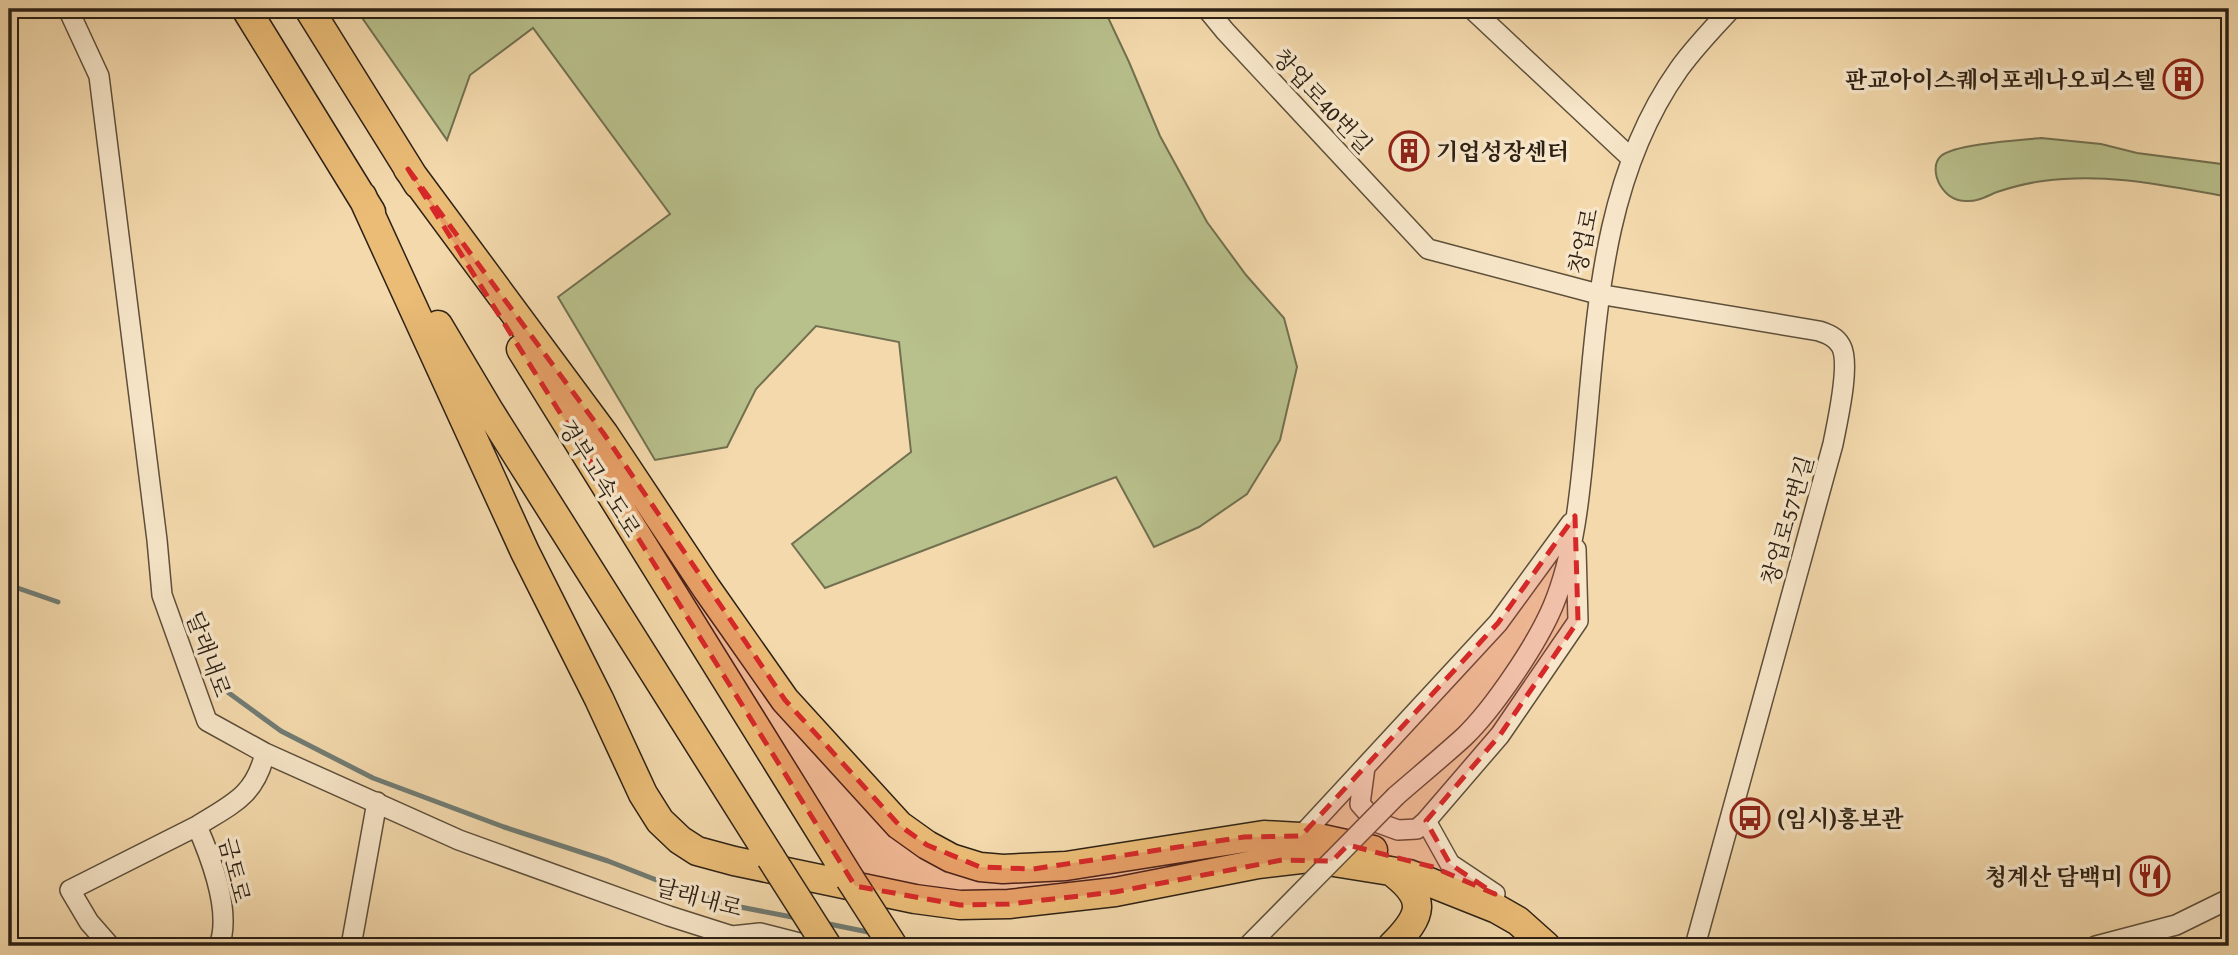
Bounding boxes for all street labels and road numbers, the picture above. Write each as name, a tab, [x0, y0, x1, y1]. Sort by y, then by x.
street label: 창업로40번길	[1265, 41, 1381, 161]
street label: 창업로	[1560, 205, 1606, 277]
street label: 경부고속도로	[551, 413, 649, 543]
street label: 창업로57번길	[1753, 451, 1821, 589]
street label: 달래내로	[178, 607, 240, 701]
street label: 금토로	[211, 834, 259, 906]
street label: 달래내로	[652, 870, 746, 924]

